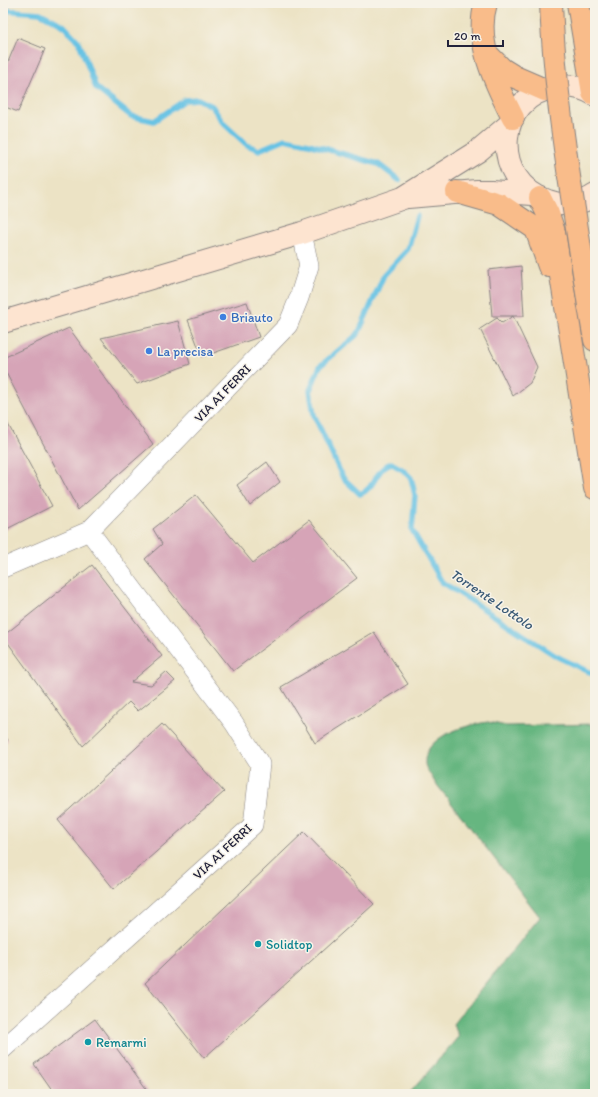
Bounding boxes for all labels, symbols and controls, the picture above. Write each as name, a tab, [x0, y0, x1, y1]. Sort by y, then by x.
scale bar	[448, 22, 503, 48]
text: 20 m	[454, 29, 481, 43]
place label: Briauto	[231, 310, 273, 325]
marker: Briauto	[218, 312, 228, 322]
place label: La precisa	[157, 344, 213, 359]
marker: La precisa	[144, 346, 154, 356]
street label: VIA AI FERRI	[191, 361, 254, 425]
water label: Torrente Lottolo	[447, 565, 537, 634]
street label: VIA AI FERRI	[190, 820, 255, 882]
place label: Solidtop	[266, 937, 312, 952]
marker: Solidtop	[253, 939, 263, 949]
place label: Remarmi	[96, 1035, 146, 1050]
marker: Remarmi	[83, 1037, 93, 1047]

